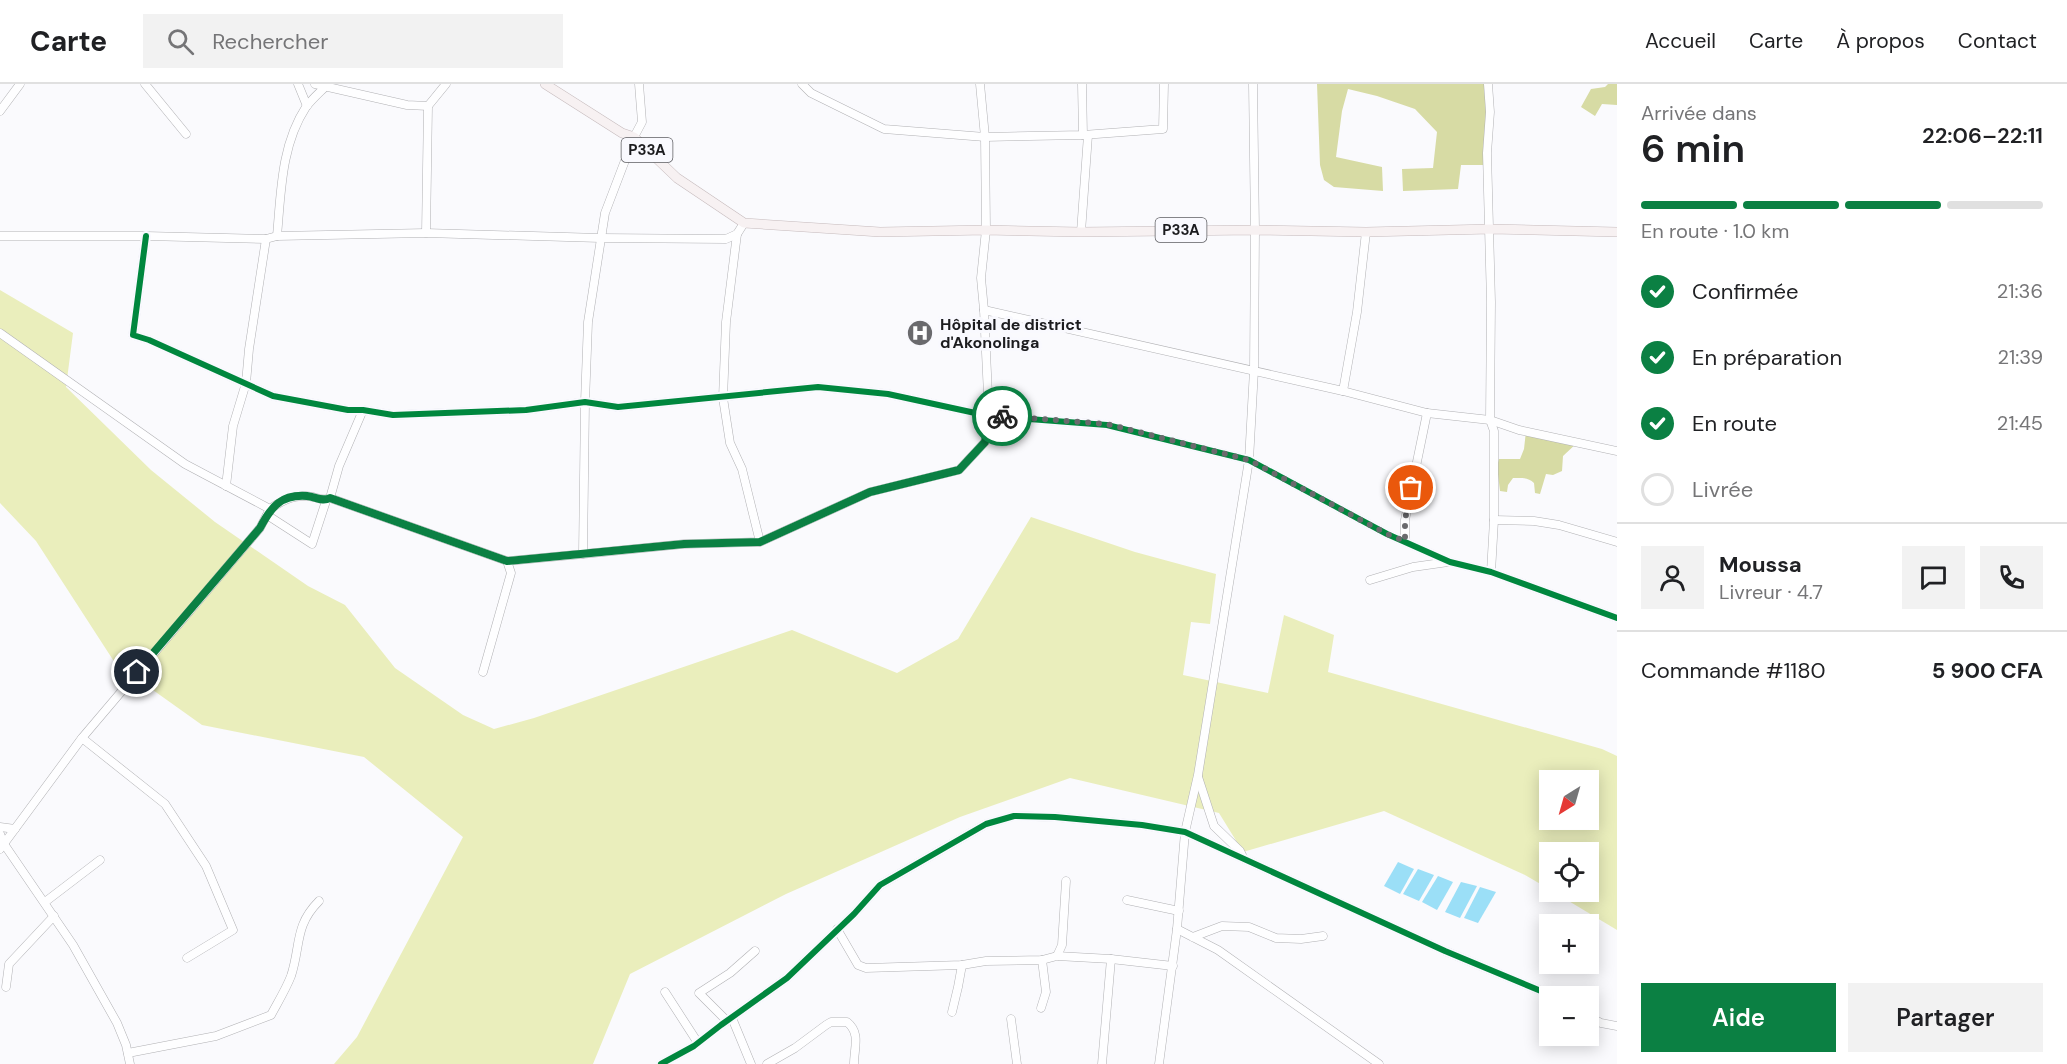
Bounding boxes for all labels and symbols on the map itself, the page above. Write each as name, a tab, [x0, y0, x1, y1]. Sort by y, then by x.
road number: P33A	[622, 138, 672, 162]
road number: P33A	[1156, 218, 1206, 242]
place label: Hôpital de district d'Akonolinga	[940, 314, 1082, 353]
hospital icon: Hôpital de district d'Akonolinga	[905, 318, 935, 348]
courier	[972, 386, 1032, 446]
pin	[1385, 462, 1436, 513]
pin	[111, 646, 162, 697]
north arrow	[1539, 770, 1599, 830]

